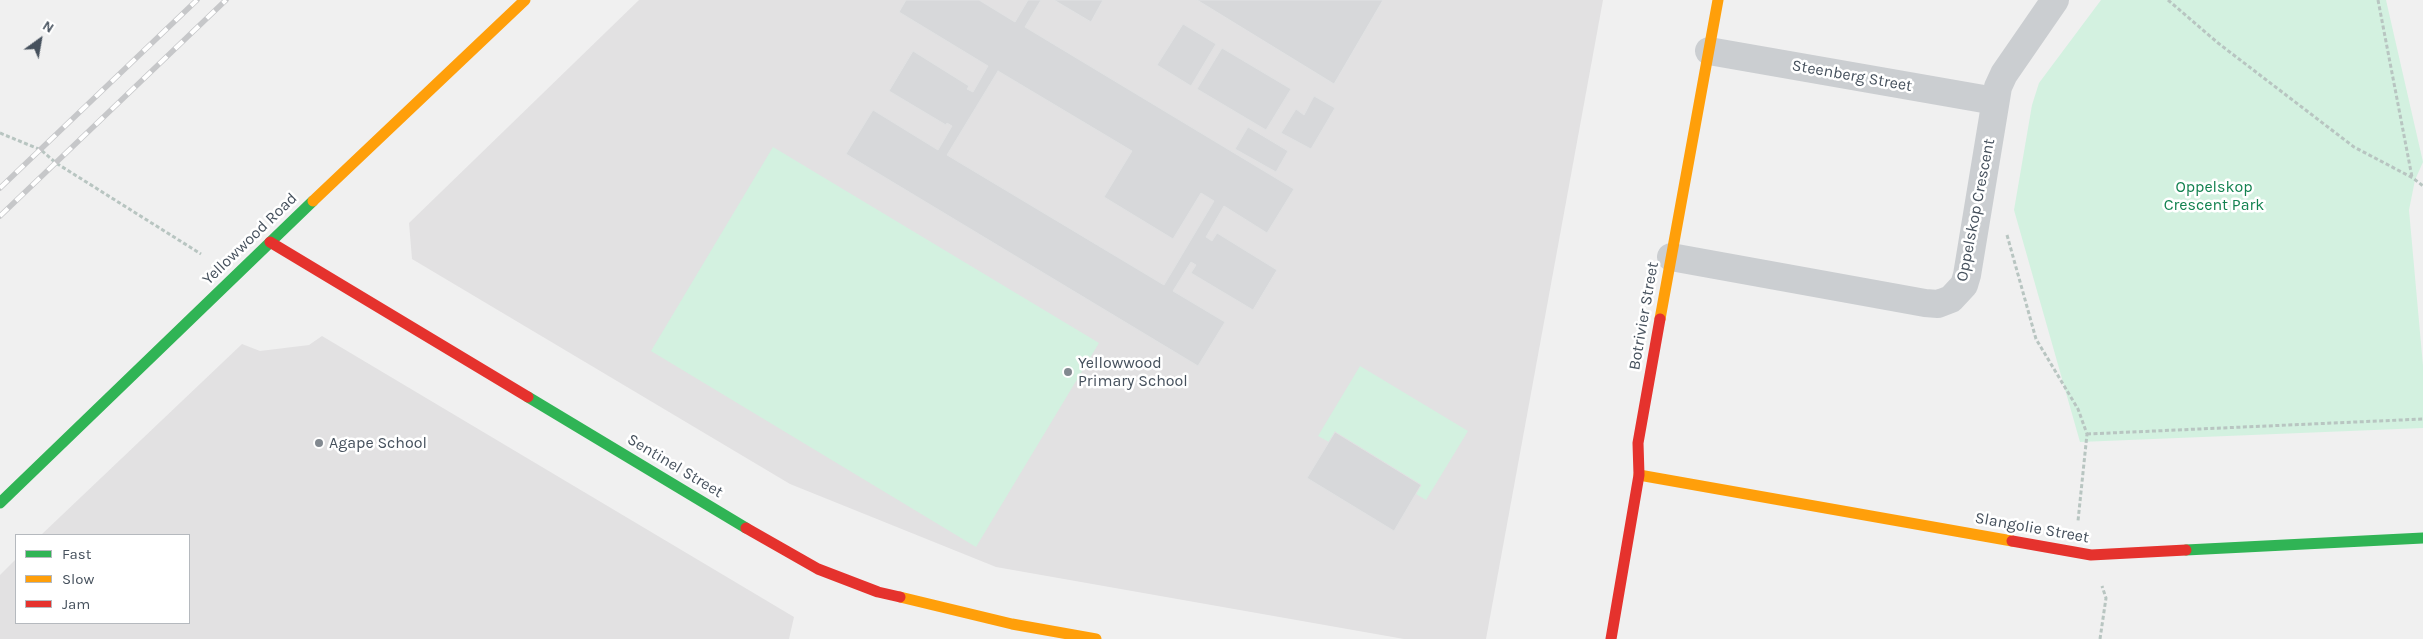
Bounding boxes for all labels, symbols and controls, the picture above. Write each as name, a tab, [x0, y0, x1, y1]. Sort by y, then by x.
north arrow	[15, 15, 65, 65]
text: N	[39, 17, 57, 37]
street label: Steenberg Street	[1790, 56, 1914, 96]
street label: Oppelskop Crescent	[1953, 137, 1999, 283]
park label: Oppelskop Crescent Park	[2164, 177, 2264, 215]
street label: Yellowwood Road	[199, 189, 301, 289]
street label: Botrivier Street	[1625, 260, 1663, 372]
place label: Yellowwood Primary School	[1078, 353, 1188, 391]
marker: Yellowwood Primary School	[1062, 366, 1074, 378]
street label: Sentinel Street	[624, 430, 726, 502]
place label: Agape School	[329, 433, 427, 453]
marker: Agape School	[313, 437, 325, 449]
street label: Slangolie Street	[1973, 509, 2091, 547]
legend	[15, 534, 190, 624]
text: Fast	[62, 545, 91, 563]
text: Slow	[62, 570, 94, 588]
text: Jam	[62, 595, 90, 613]

